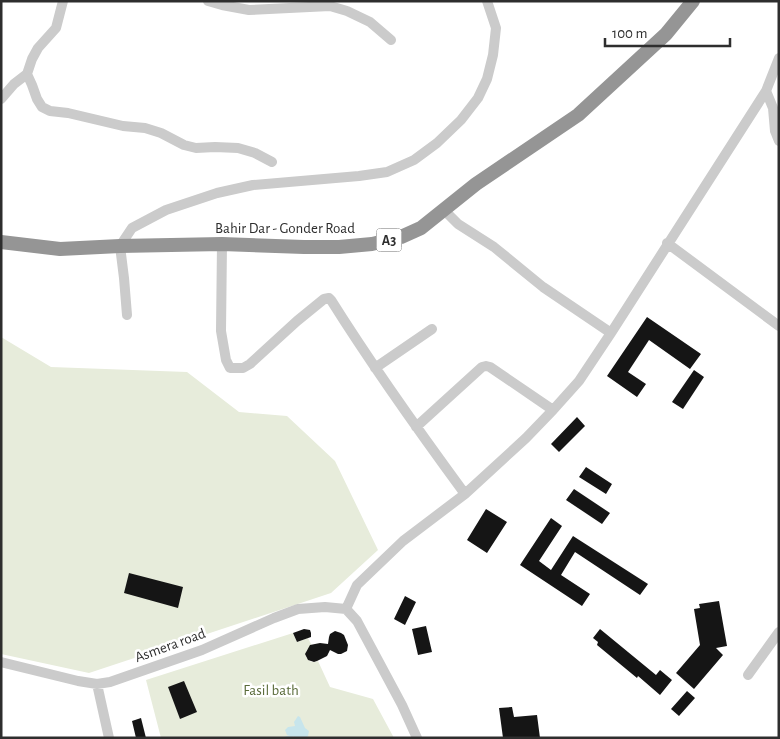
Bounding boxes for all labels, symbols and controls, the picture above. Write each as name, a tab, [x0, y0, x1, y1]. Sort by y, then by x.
scale bar	[605, 15, 730, 47]
text: 100 m	[612, 26, 647, 41]
street label: Bahir Dar - Gonder Road	[215, 221, 355, 236]
road number: A3	[376, 228, 402, 252]
street label: Asmera road	[133, 626, 208, 665]
park label: Fasil bath	[243, 683, 299, 698]

